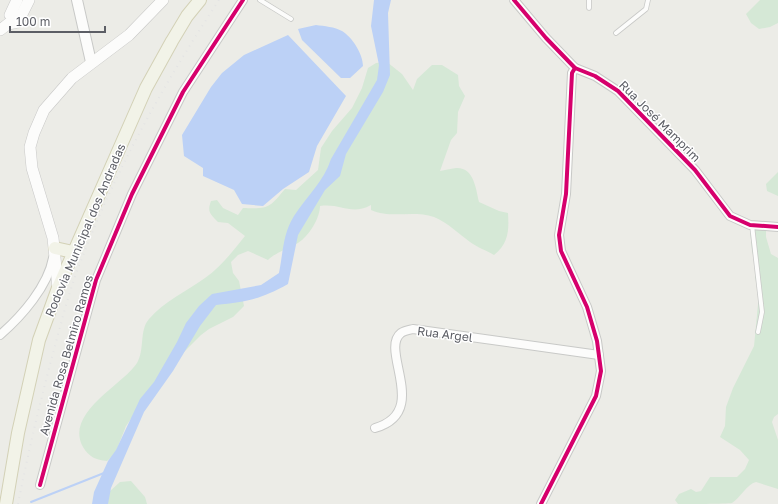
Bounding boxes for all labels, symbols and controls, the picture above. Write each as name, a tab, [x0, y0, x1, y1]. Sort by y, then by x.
scale bar	[10, 8, 105, 34]
text: 100 m	[16, 14, 50, 29]
street label: Rua José Mamprim	[616, 77, 704, 165]
street label: Rodovia Municipal dos Andradas	[42, 141, 128, 319]
street label: Avenida Rosa Belmiro Ramos	[36, 273, 96, 437]
street label: Rua Argel	[416, 323, 474, 345]

